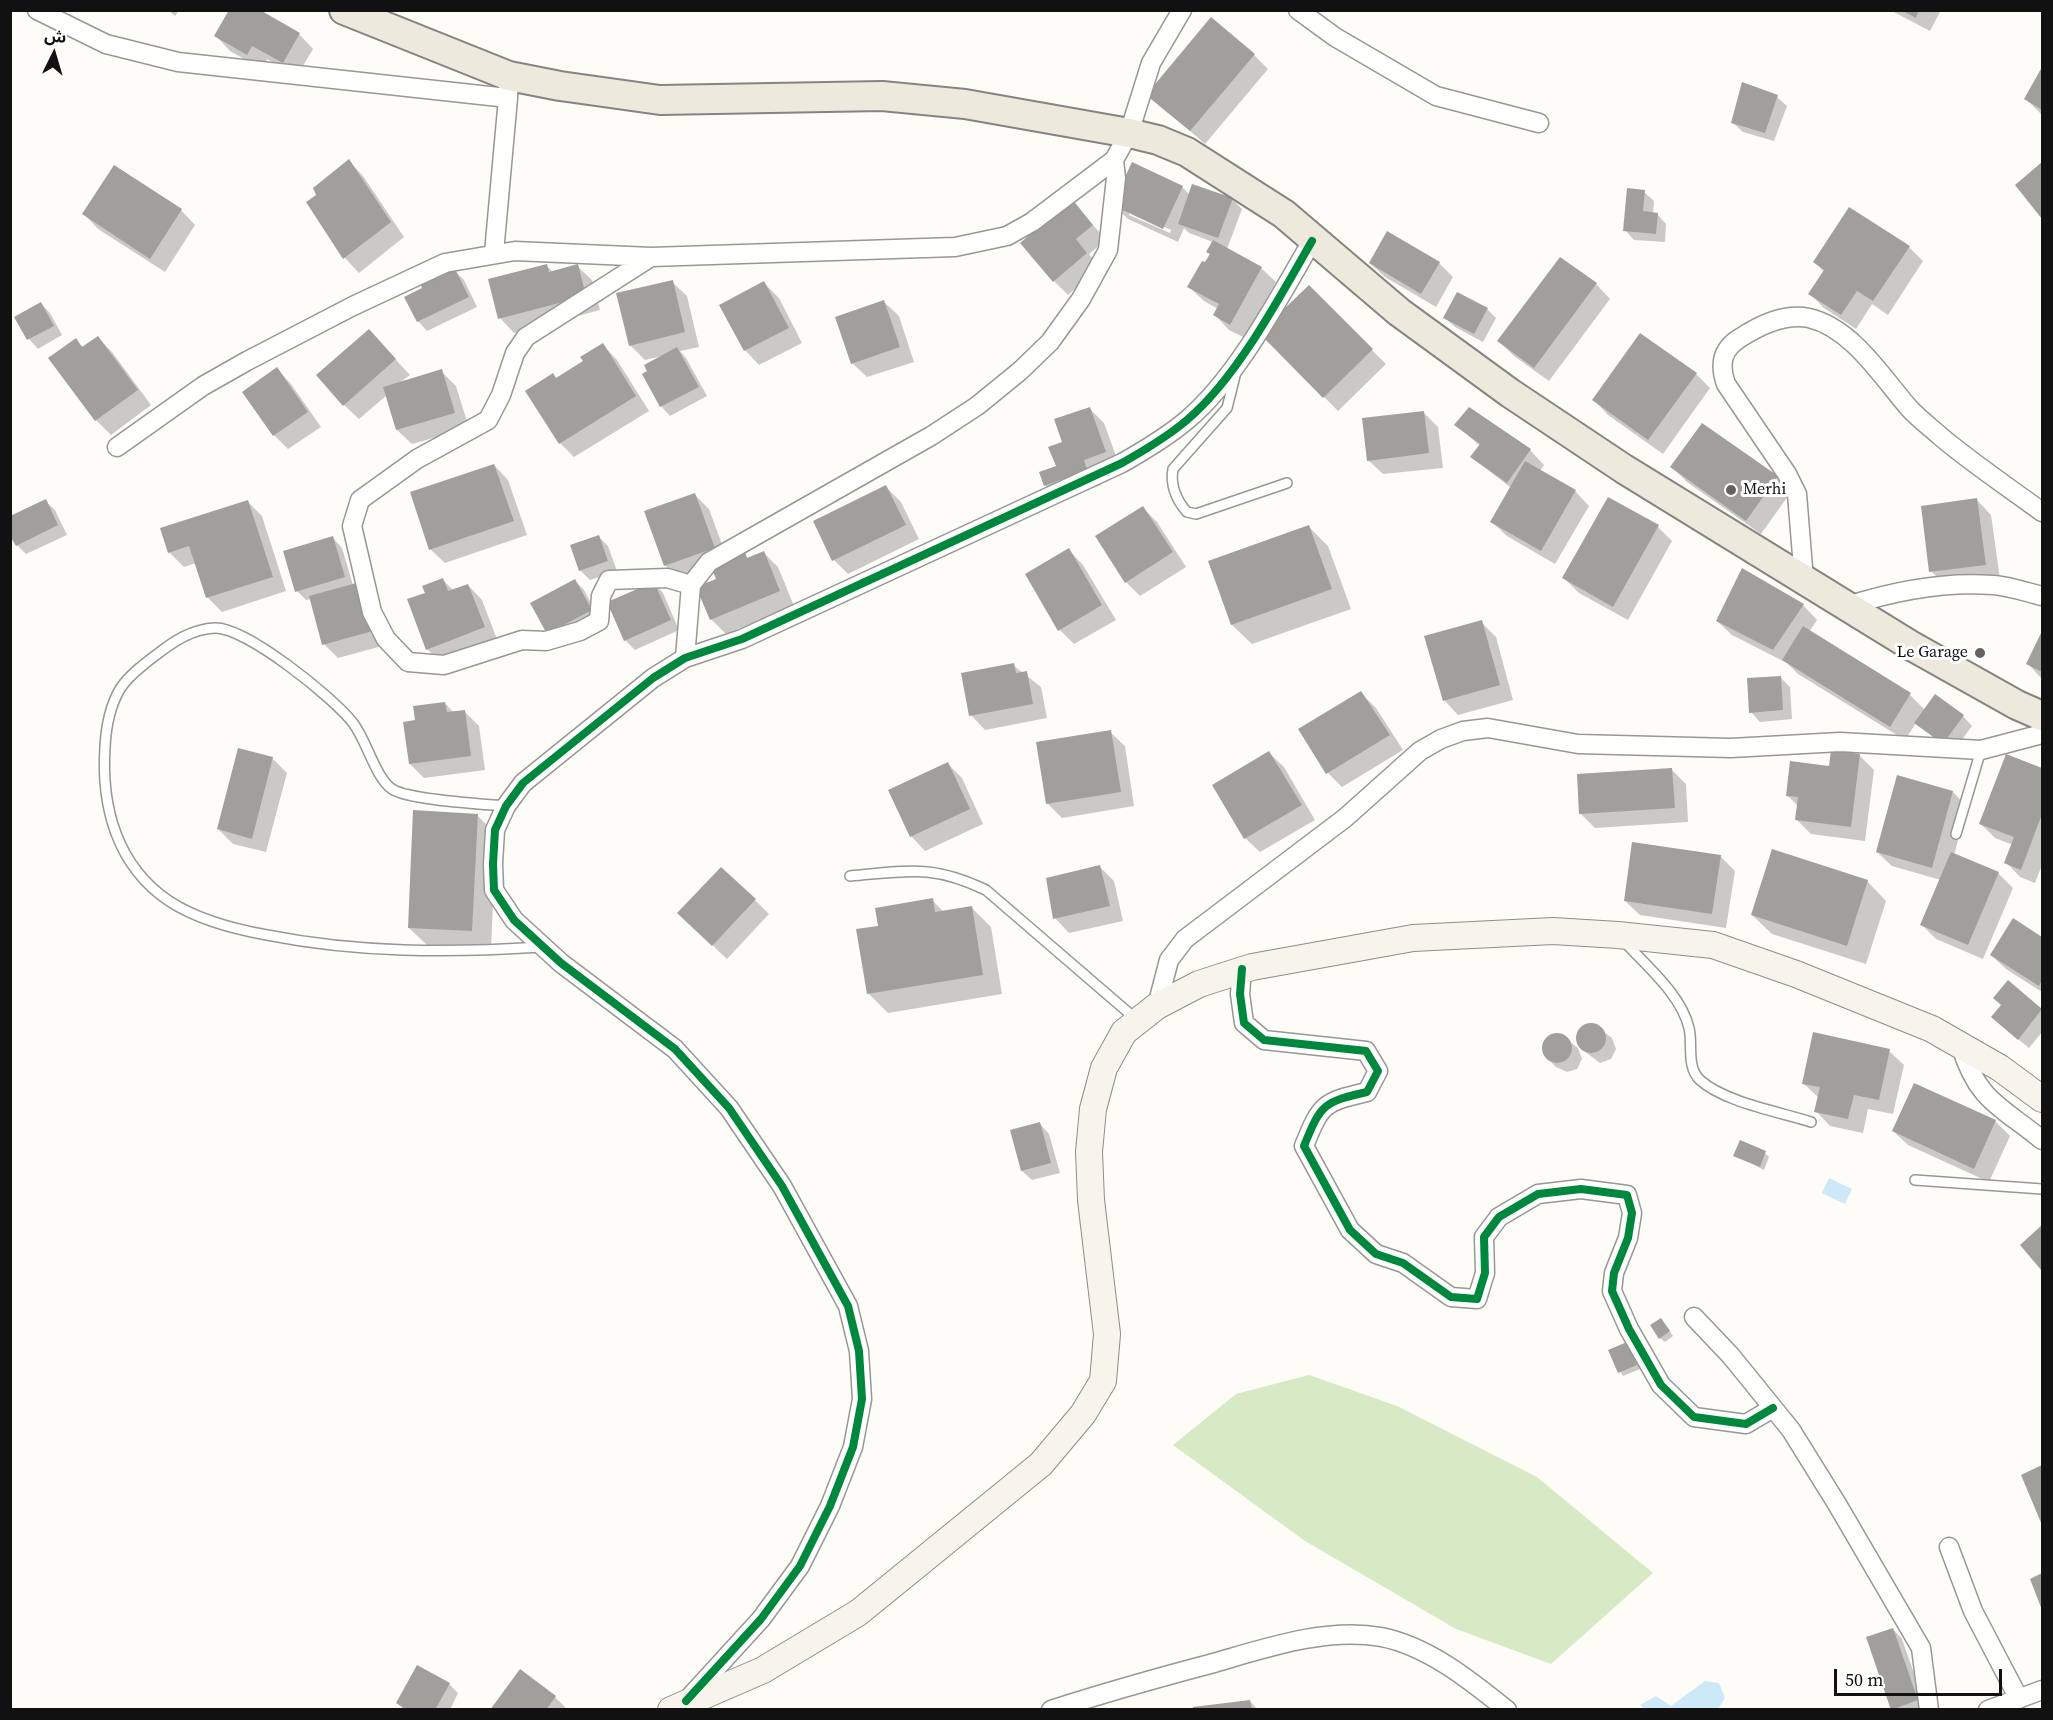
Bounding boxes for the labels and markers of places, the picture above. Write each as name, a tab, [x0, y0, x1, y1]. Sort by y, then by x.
place label: Merhi	[1743, 480, 1786, 500]
marker: Merhi	[1724, 483, 1738, 497]
place label: Le Garage	[1897, 643, 1968, 663]
marker: Le Garage	[1973, 646, 1987, 660]

